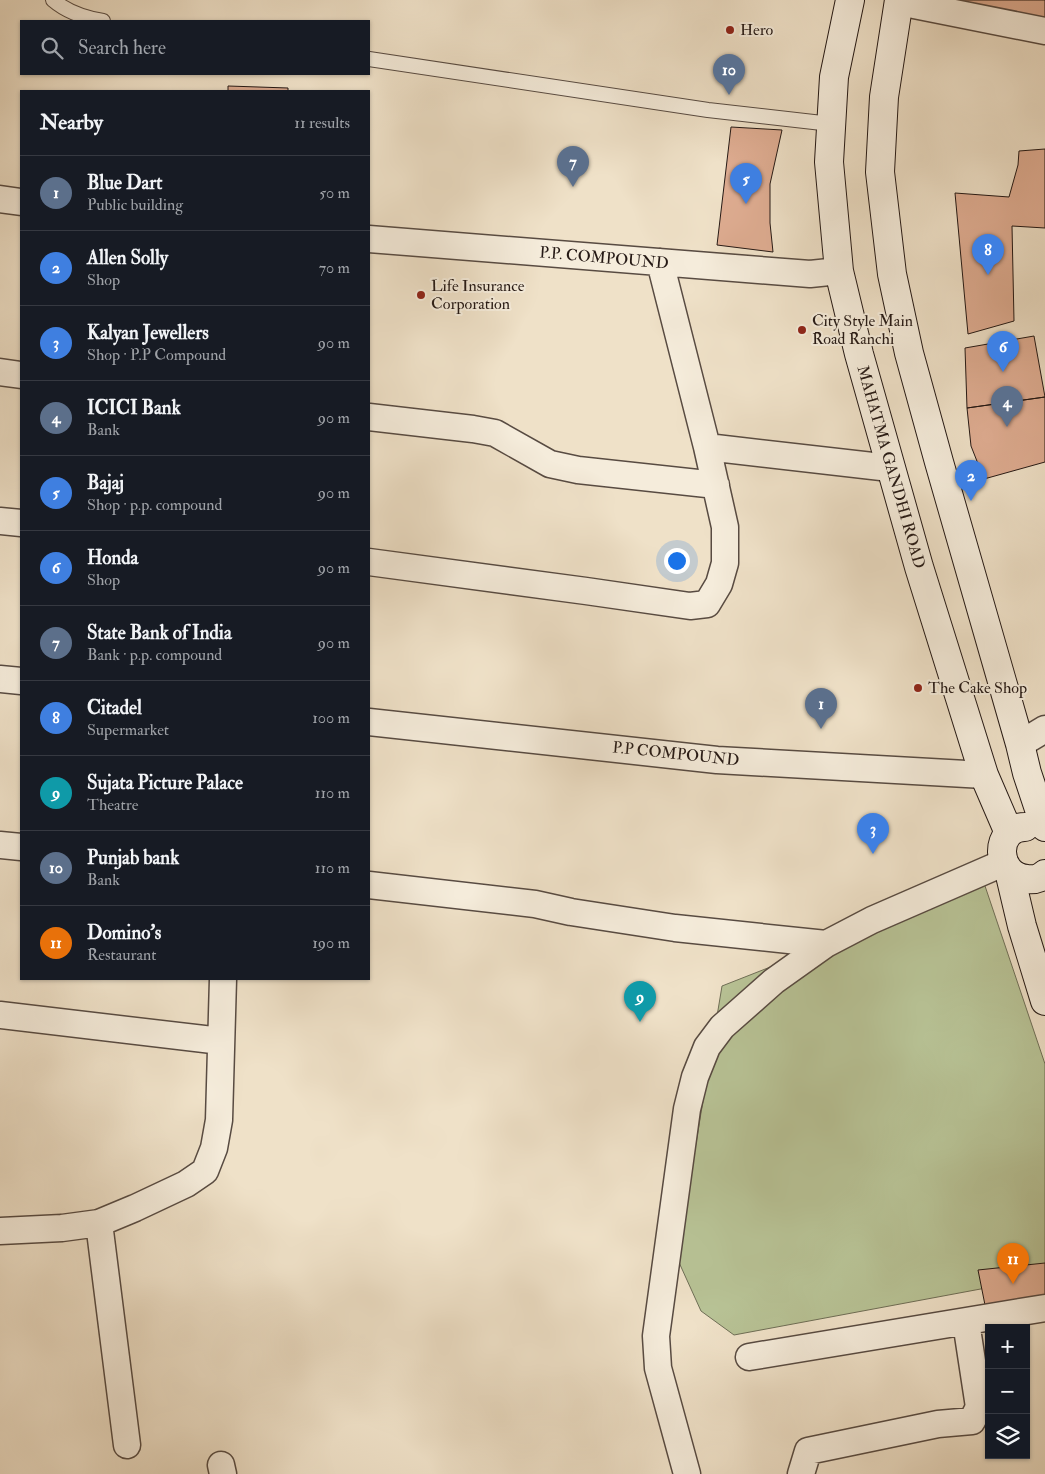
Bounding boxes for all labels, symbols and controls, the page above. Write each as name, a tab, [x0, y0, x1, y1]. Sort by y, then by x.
search box	[20, 20, 370, 75]
place label: Hero	[740, 20, 774, 40]
marker: Hero	[724, 24, 736, 36]
icon: search	[38, 34, 66, 62]
text: Search here	[78, 36, 166, 60]
pin: 10	[713, 54, 745, 95]
text: Nearby	[40, 109, 103, 136]
text: 11 results	[294, 113, 350, 133]
pin: 7	[557, 146, 589, 187]
pin: 5	[730, 163, 762, 204]
text: Blue Dart	[87, 171, 162, 195]
text: 1	[53, 183, 59, 203]
text: 50 m	[319, 183, 350, 203]
text: Public building	[87, 195, 183, 215]
pin: 8	[972, 234, 1004, 275]
street label: P.P. COMPOUND	[539, 242, 669, 274]
text: Allen Solly	[87, 246, 168, 270]
text: 2	[52, 258, 60, 278]
text: 70 m	[319, 258, 350, 278]
text: Shop	[87, 270, 120, 290]
place label: Life Insurance Corporation	[431, 276, 525, 315]
marker: Life Insurance Corporation	[415, 289, 427, 301]
place label: City Style Main Road Ranchi	[812, 311, 913, 349]
text: Kalyan Jewellers	[87, 321, 209, 345]
marker: City Style Main Road Ranchi	[796, 324, 808, 336]
pin: 6	[987, 331, 1019, 372]
text: 3	[53, 333, 59, 353]
text: 90 m	[318, 333, 350, 353]
text: Shop · P.P Compound	[87, 345, 226, 365]
street label: MAHATMA GANDHI ROAD	[852, 363, 930, 571]
pin: 4	[991, 386, 1023, 427]
text: ICICI Bank	[87, 396, 181, 420]
text: 4	[52, 408, 60, 428]
text: 90 m	[318, 408, 350, 428]
text: Bank	[87, 420, 120, 440]
pin: 2	[955, 460, 987, 501]
text: Bajaj	[87, 471, 124, 495]
text: 5	[52, 483, 60, 503]
text: 90 m	[318, 483, 350, 503]
text: Shop · p.p. compound	[87, 495, 222, 515]
text: Honda	[87, 546, 138, 570]
your location	[664, 548, 690, 574]
text: 6	[52, 558, 60, 578]
text: 90 m	[318, 558, 350, 578]
text: Shop	[87, 570, 120, 590]
text: State Bank of India	[87, 621, 232, 645]
text: 7	[52, 633, 60, 653]
text: 90 m	[318, 633, 350, 653]
text: Bank · p.p. compound	[87, 645, 222, 665]
place label: The Cake Shop	[928, 678, 1027, 699]
marker: The Cake Shop	[912, 682, 924, 694]
pin: 1	[805, 688, 837, 729]
text: Citadel	[87, 696, 142, 720]
text: 8	[52, 708, 60, 728]
text: 100 m	[312, 708, 350, 728]
text: Supermarket	[87, 720, 169, 740]
street label: P.P COMPOUND	[612, 737, 740, 771]
text: Sujata Picture Palace	[87, 771, 243, 795]
text: 9	[52, 783, 60, 803]
text: 110 m	[315, 783, 350, 803]
text: Theatre	[87, 795, 138, 815]
pin: 3	[857, 813, 889, 854]
text: Punjab bank	[87, 846, 179, 870]
text: 10	[49, 858, 63, 878]
text: 110 m	[315, 858, 350, 878]
text: Bank	[87, 870, 120, 890]
text: Domino's	[87, 921, 161, 945]
text: 11	[50, 933, 62, 953]
text: 190 m	[312, 933, 350, 953]
text: Restaurant	[87, 945, 156, 965]
pin: 9	[624, 981, 656, 1022]
pin: 11	[997, 1243, 1029, 1284]
map controls	[985, 1324, 1030, 1459]
button: +	[985, 1324, 1030, 1369]
button: −	[985, 1369, 1030, 1414]
button: layers	[985, 1414, 1030, 1459]

